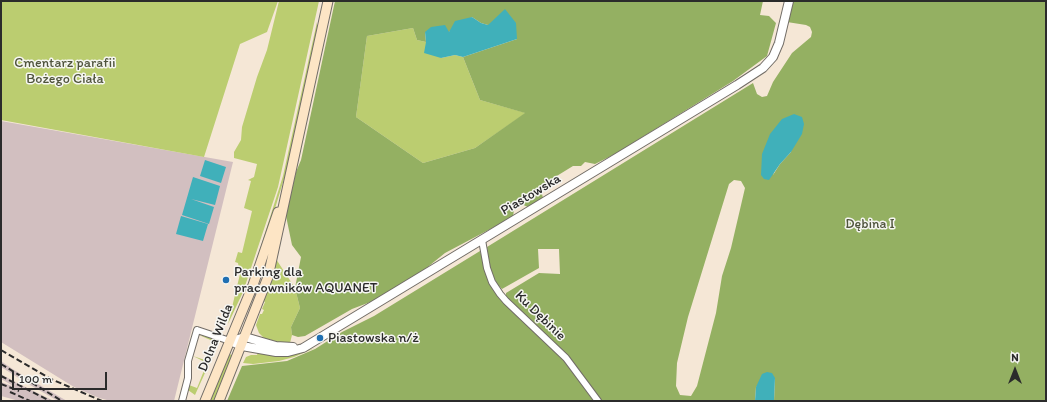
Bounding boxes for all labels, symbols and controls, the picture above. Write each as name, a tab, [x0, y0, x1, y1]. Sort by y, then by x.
park label: Cmentarz parafii Bożego Ciała	[14, 55, 116, 88]
street label: Piastowska	[498, 170, 564, 220]
park label: Dębina I	[845, 216, 895, 232]
place label: Parking dla pracowników AQUANET	[234, 264, 378, 296]
marker: Parking dla pracowników AQUANET	[221, 275, 231, 285]
street label: Ku Dębinie	[511, 288, 569, 344]
street label: Dolna Wilda	[195, 302, 237, 374]
place label: Piastowska n/ż	[328, 330, 419, 346]
marker: Piastowska n/ż	[315, 333, 325, 343]
north arrow	[995, 350, 1035, 390]
text: N	[1011, 351, 1019, 364]
scale bar	[14, 364, 109, 390]
text: 100 m	[19, 372, 52, 386]

